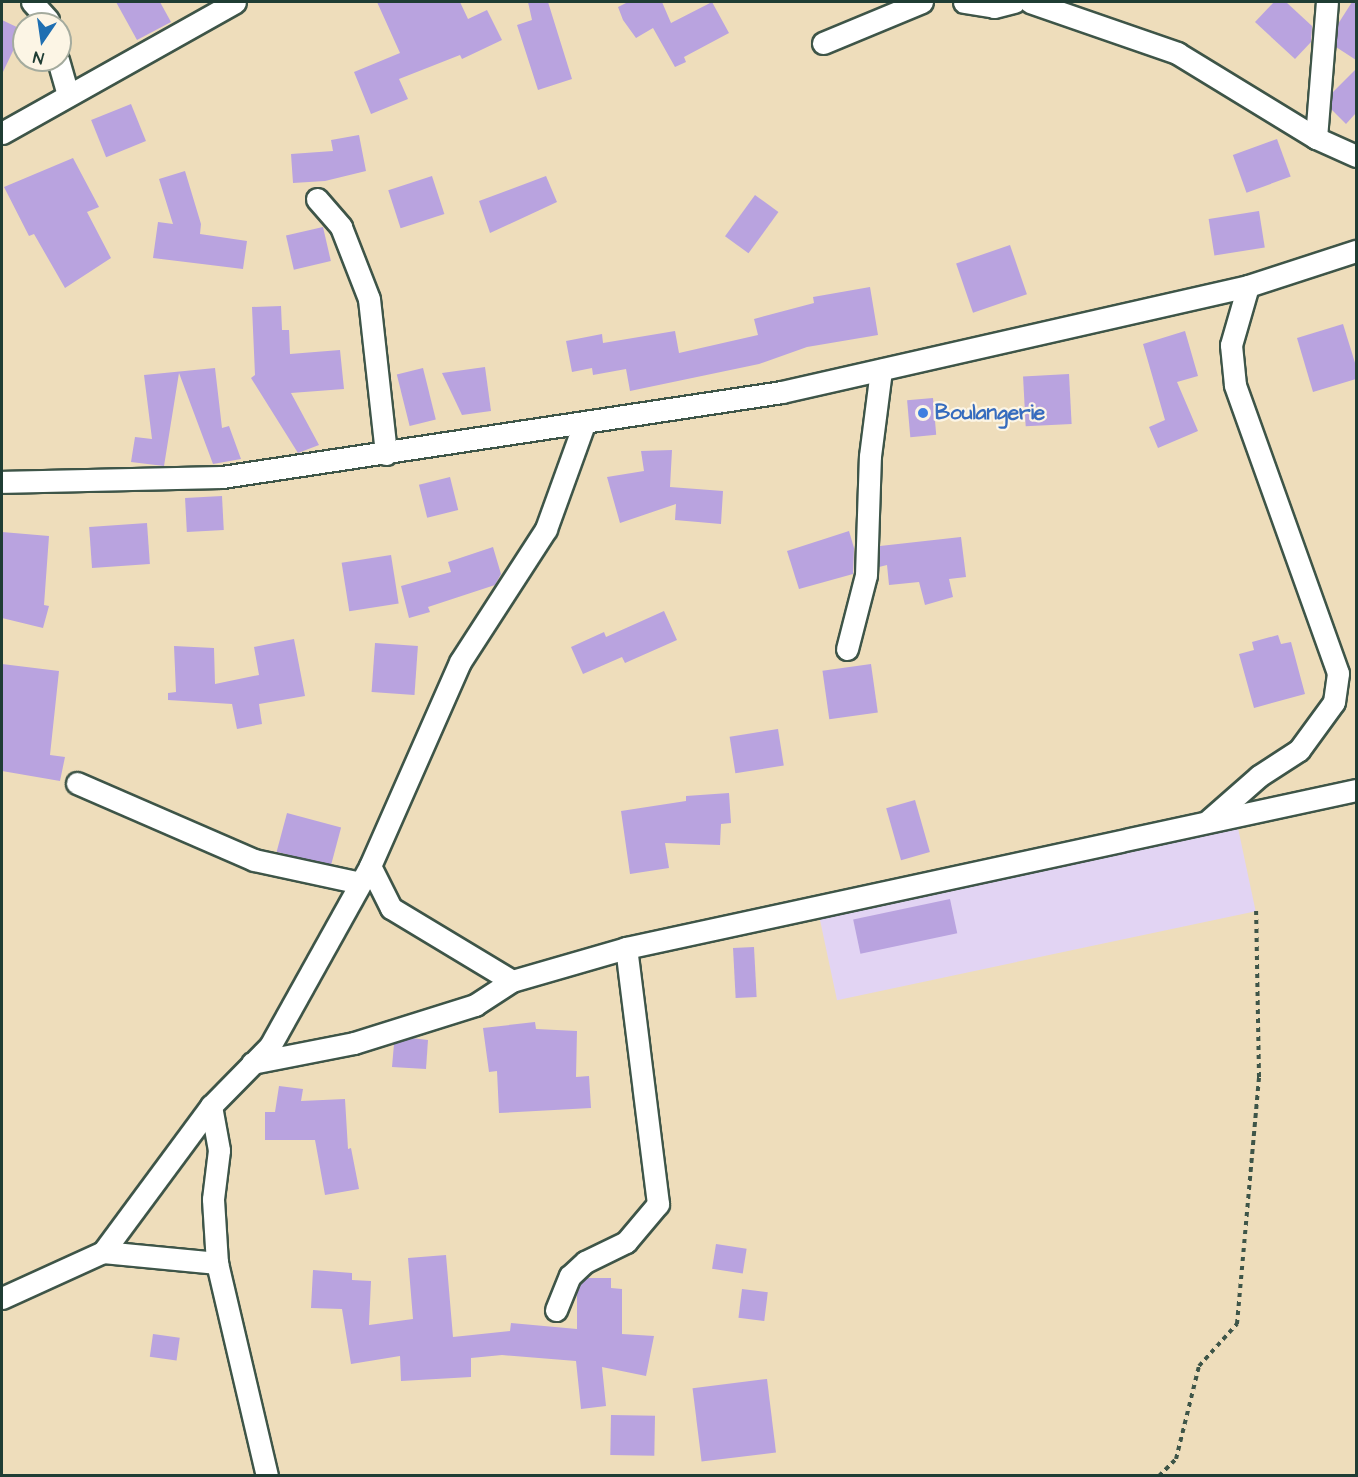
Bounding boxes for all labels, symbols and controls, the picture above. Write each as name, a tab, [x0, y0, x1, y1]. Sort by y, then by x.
north arrow	[12, 12, 72, 72]
text: N	[31, 46, 46, 69]
place label: Boulangerie	[935, 400, 1045, 426]
marker: Boulangerie	[916, 406, 930, 420]

